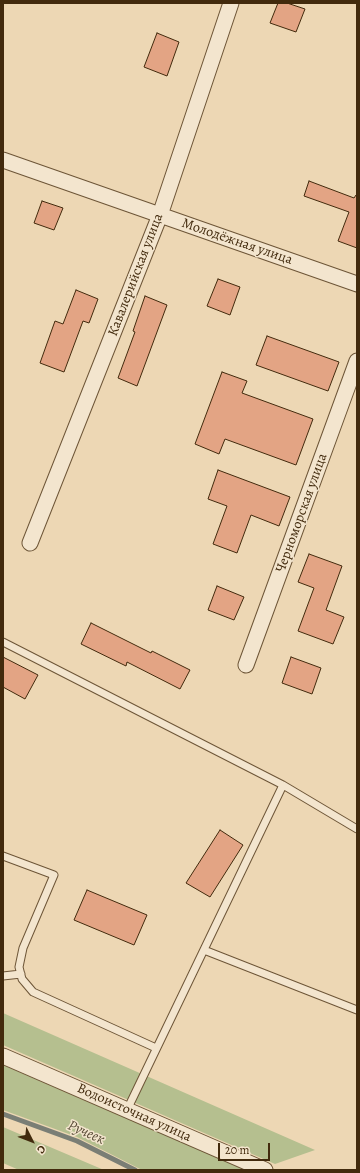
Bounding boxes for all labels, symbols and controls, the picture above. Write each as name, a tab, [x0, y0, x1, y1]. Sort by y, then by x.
street label: Кавалерийская улица	[105, 211, 167, 339]
street label: Молодёжная улица	[179, 215, 295, 269]
street label: Черноморская улица	[273, 451, 331, 575]
street label: Водоисточная улица	[74, 1080, 194, 1146]
water label: Ручеек	[65, 1117, 107, 1149]
north arrow	[12, 1121, 52, 1161]
scale bar	[220, 1135, 272, 1161]
text: С	[33, 1142, 49, 1157]
text: 20 m	[225, 1142, 249, 1158]

